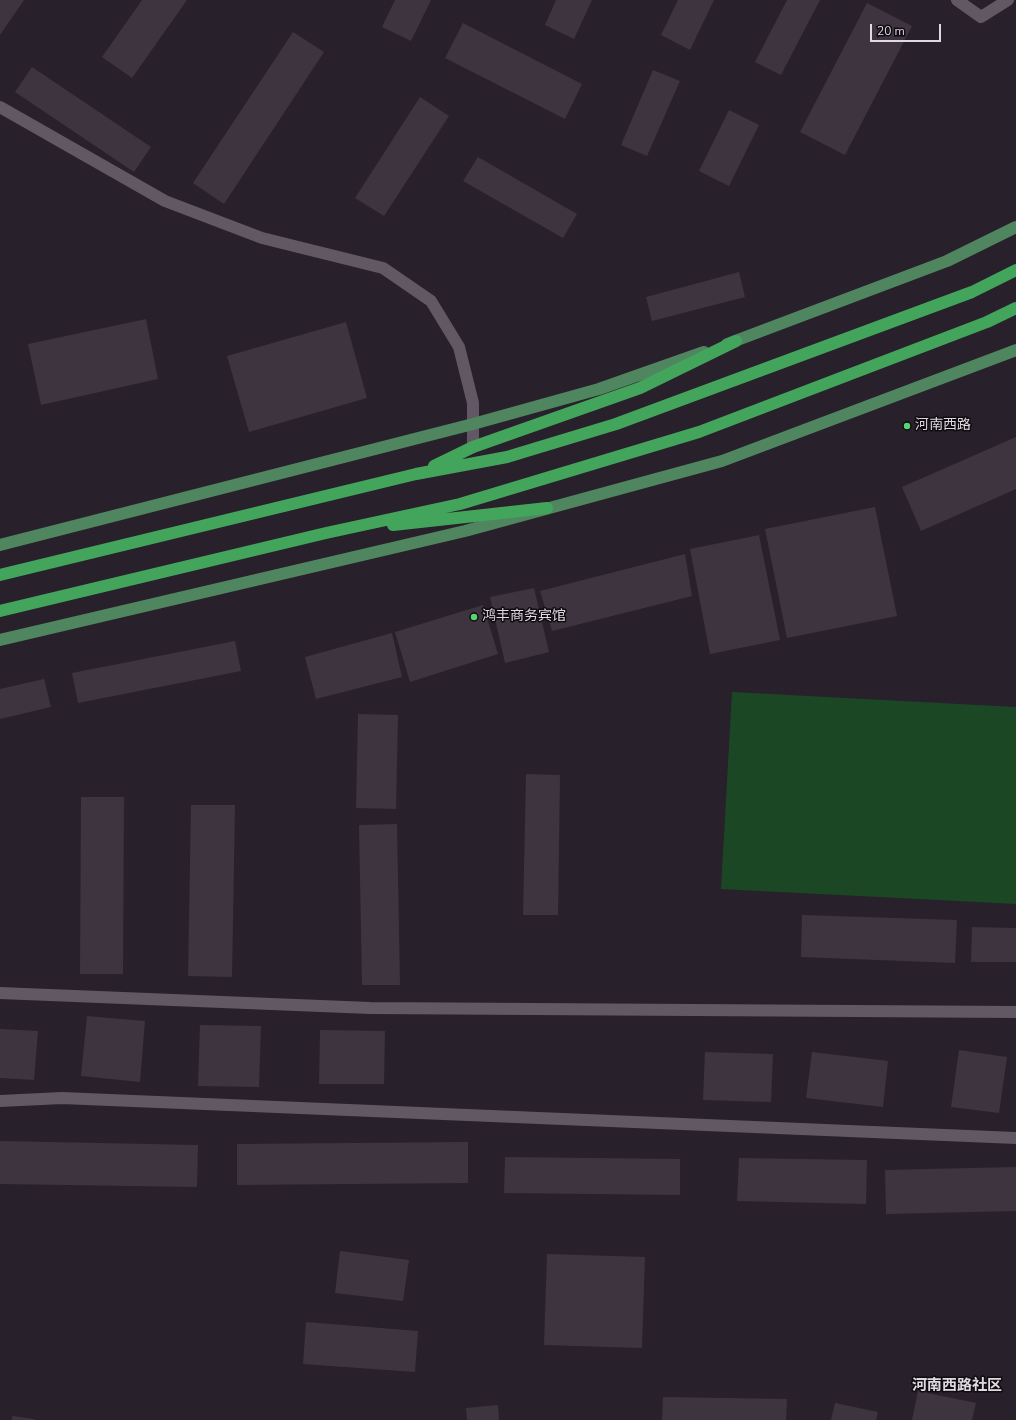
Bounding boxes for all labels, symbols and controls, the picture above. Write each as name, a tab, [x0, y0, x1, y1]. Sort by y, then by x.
scale bar	[872, 16, 943, 42]
text: 20 m	[877, 23, 905, 39]
place label: 河南西路	[915, 418, 971, 434]
marker: 河南西路	[902, 421, 912, 431]
place label: 鸿丰商务宾馆	[482, 609, 566, 625]
marker: 鸿丰商务宾馆	[469, 612, 479, 622]
district label: 河南西路社区	[912, 1377, 1002, 1395]

